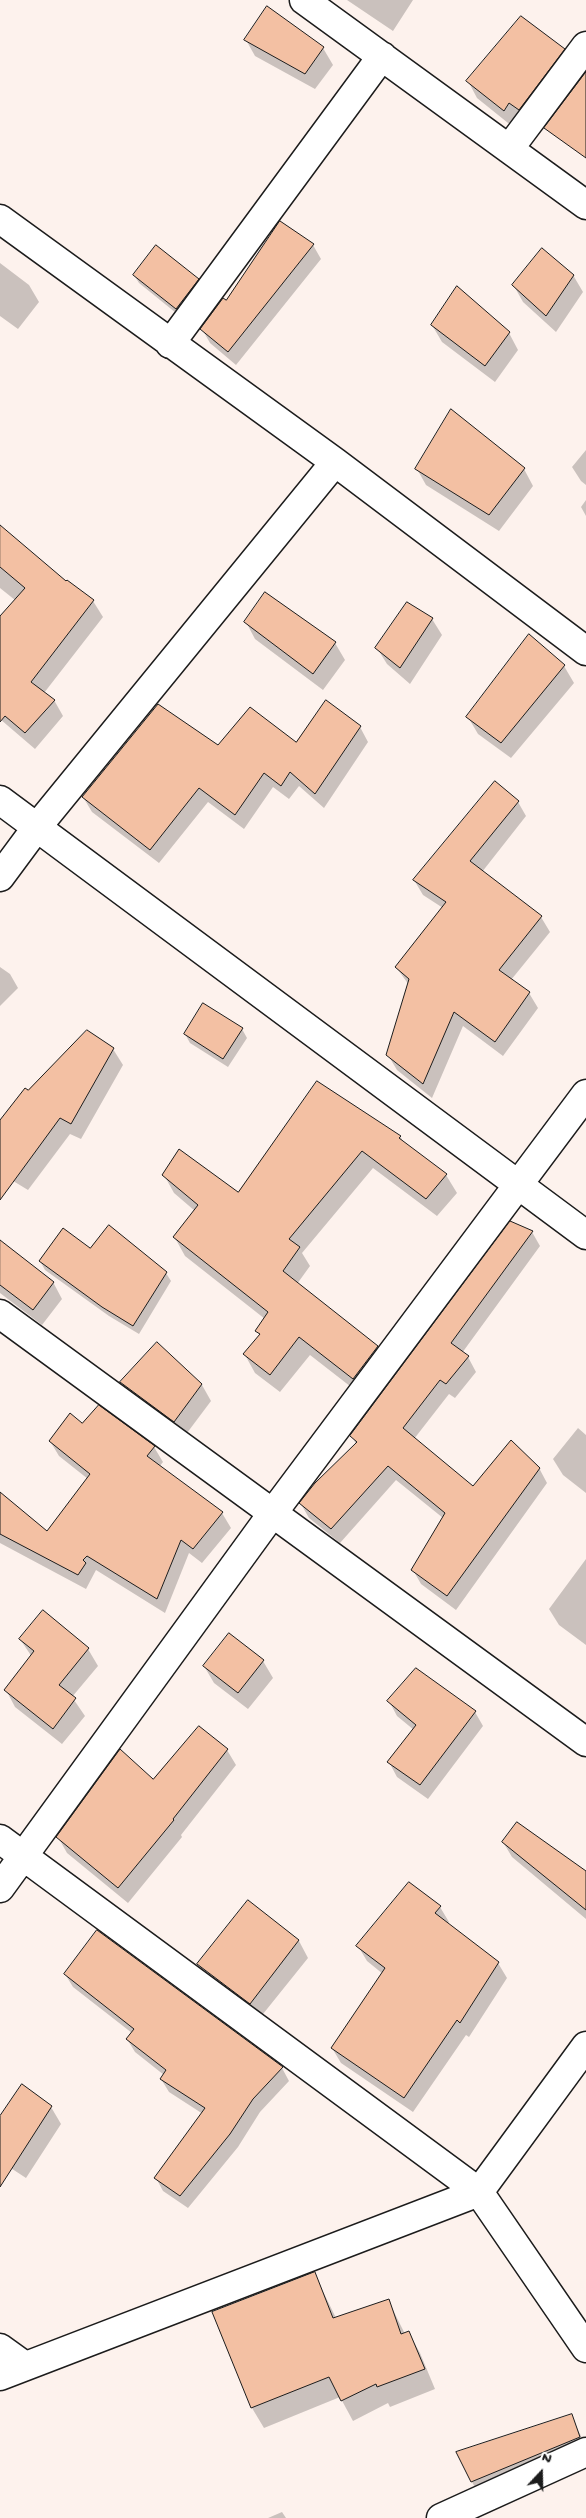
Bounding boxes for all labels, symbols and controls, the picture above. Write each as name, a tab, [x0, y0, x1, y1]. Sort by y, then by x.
north arrow	[516, 2448, 566, 2498]
text: N	[539, 2449, 554, 2468]

